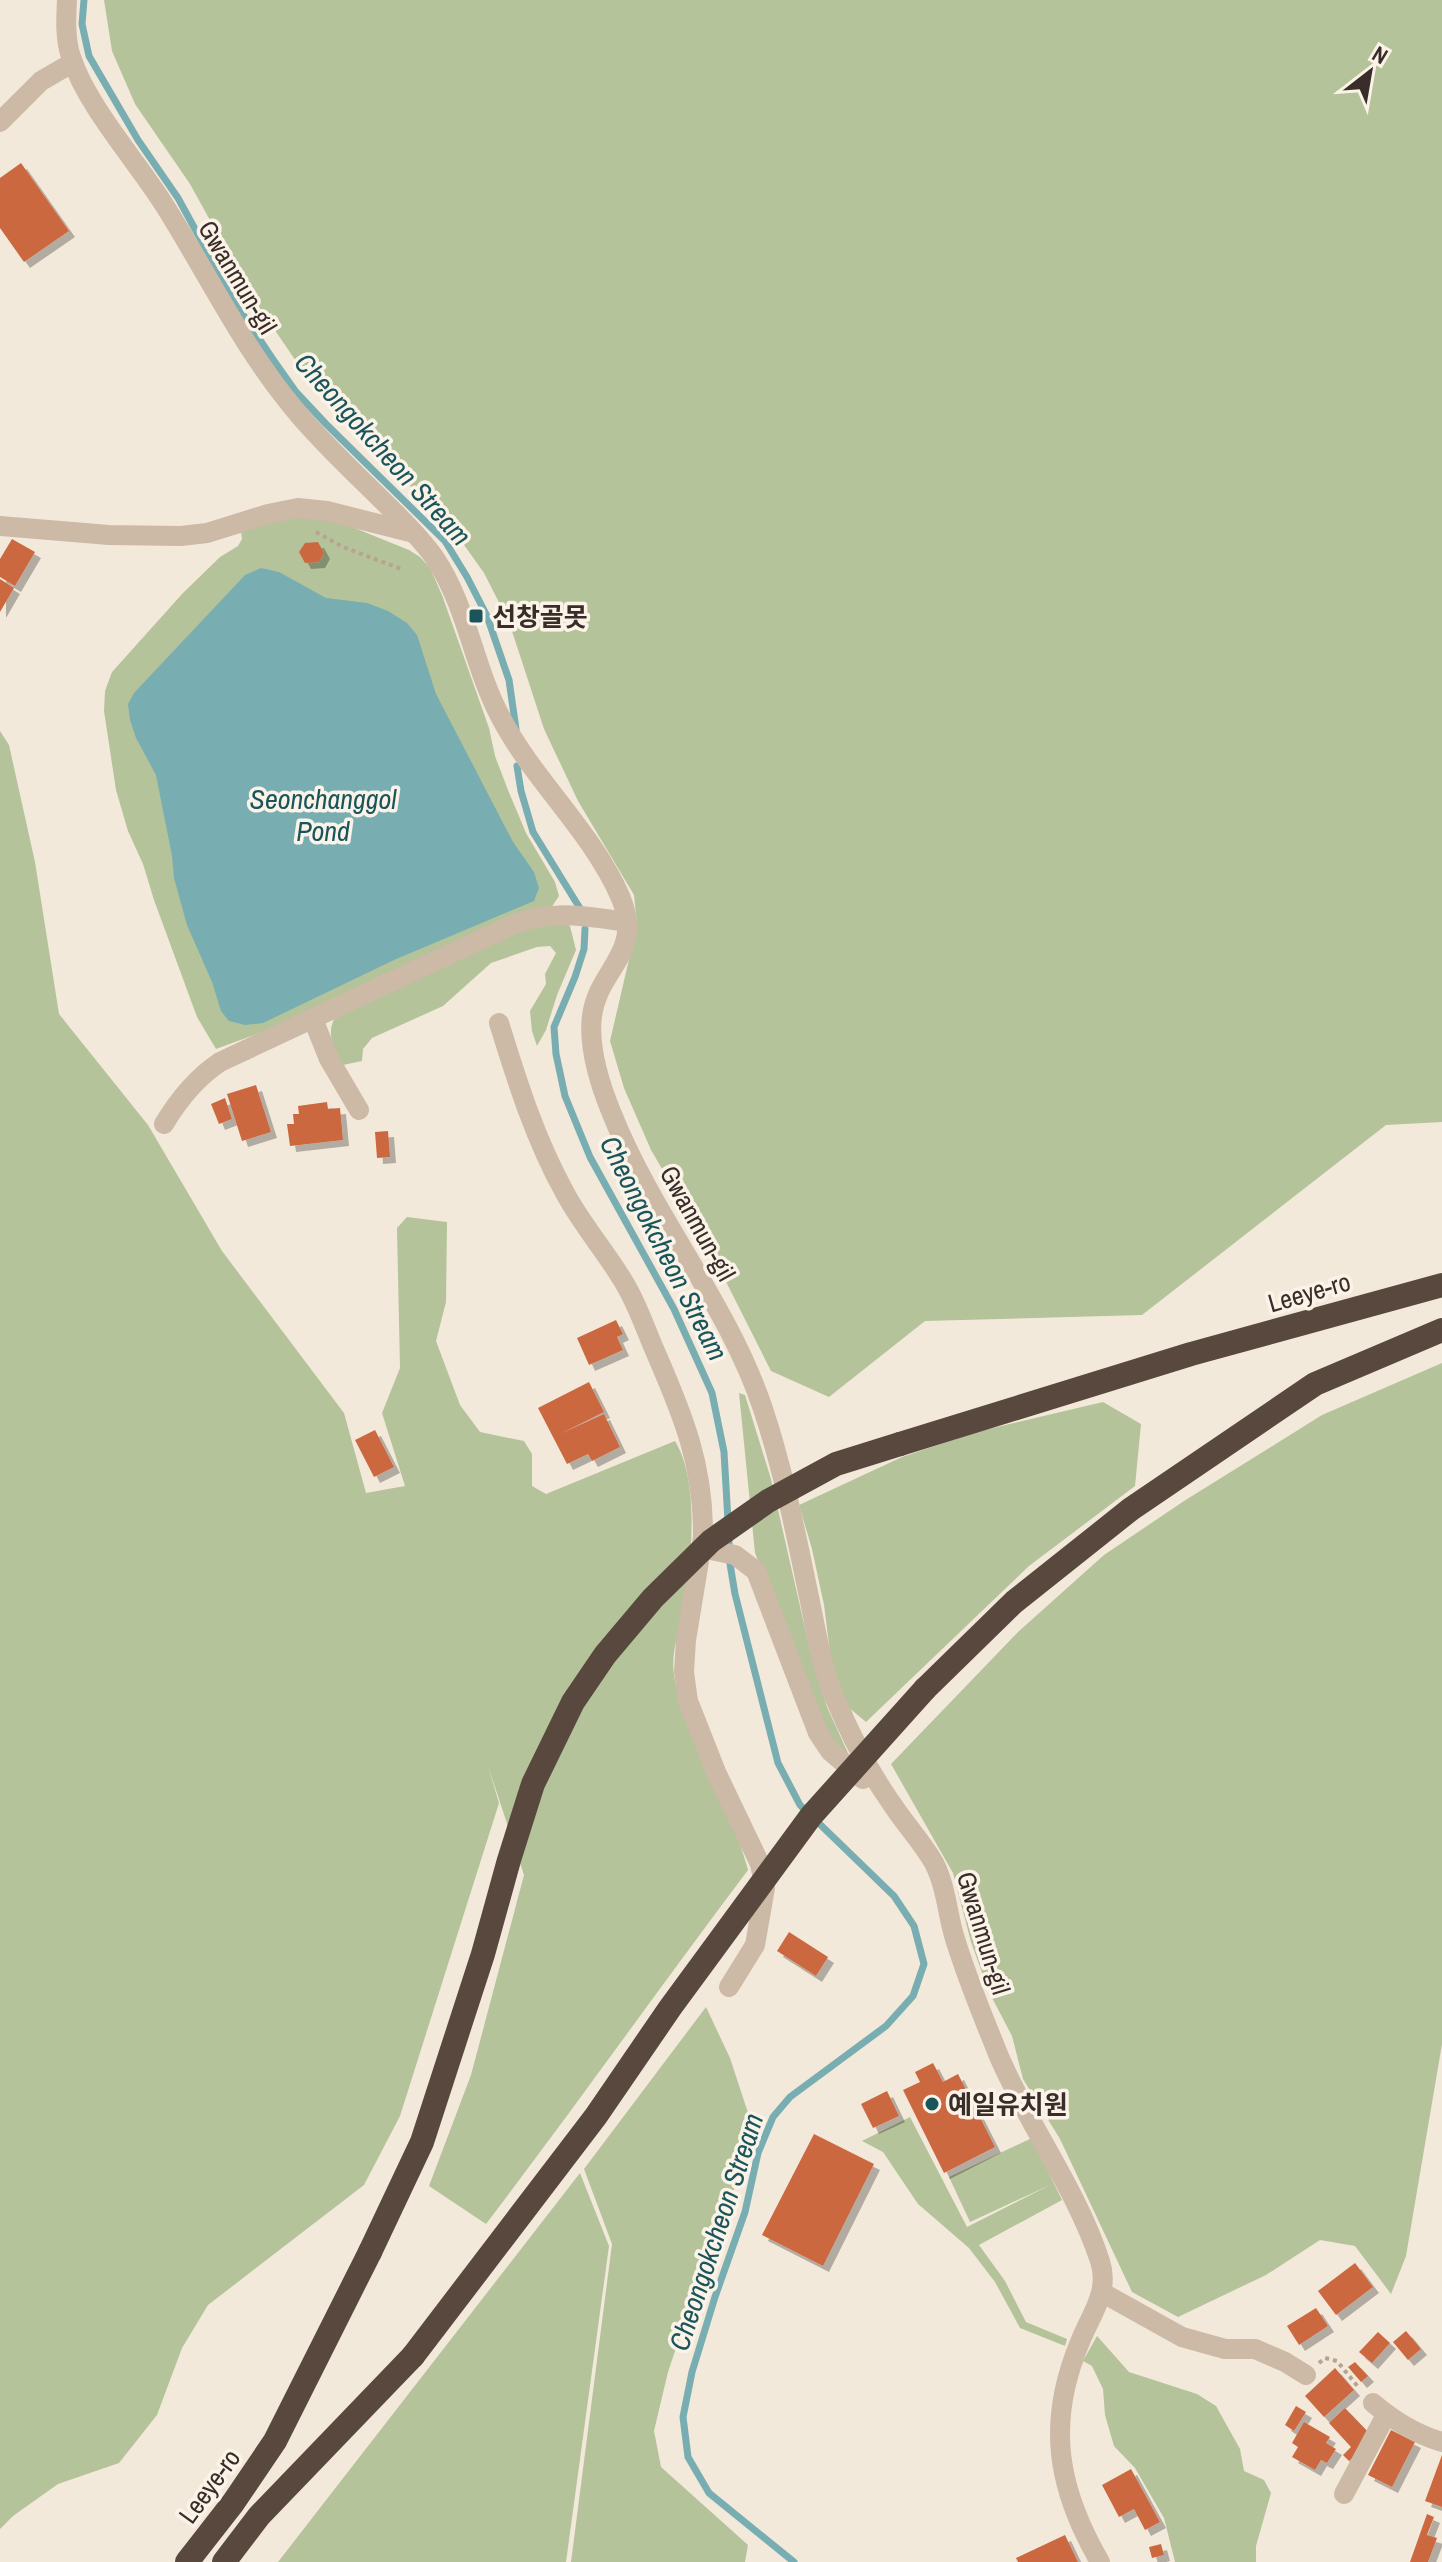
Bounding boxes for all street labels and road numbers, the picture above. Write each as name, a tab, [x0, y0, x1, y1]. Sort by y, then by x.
street label: Gwanmun-gil	[190, 214, 286, 340]
street label: Gwanmun-gil	[652, 1159, 744, 1287]
street label: Leeye-ro	[1264, 1264, 1354, 1320]
street label: Gwanmun-gil	[949, 1867, 1019, 1999]
street label: Leeye-ro	[170, 2442, 248, 2530]

